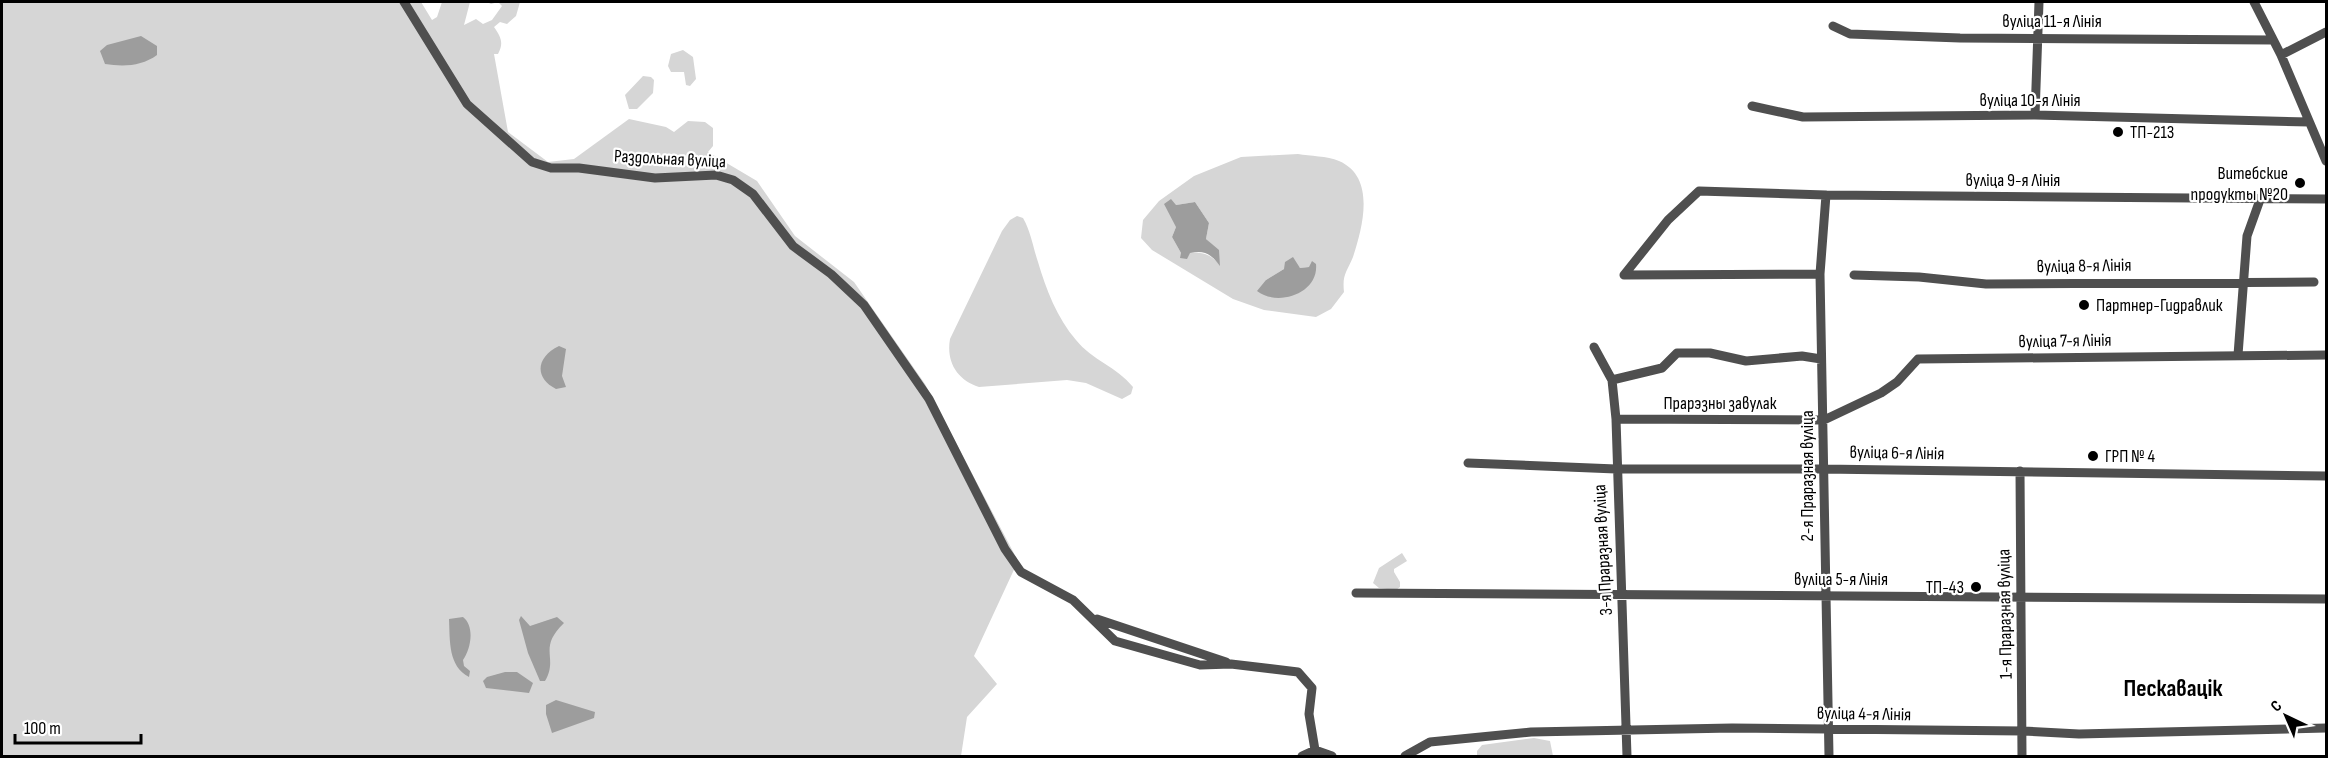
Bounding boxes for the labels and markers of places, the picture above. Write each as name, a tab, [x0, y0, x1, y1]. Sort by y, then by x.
place label: ТП-213	[2130, 122, 2174, 143]
marker: ТП-213	[2111, 125, 2125, 139]
place label: Витебские продукты №20	[2191, 163, 2288, 205]
marker: Витебские продукты №20	[2293, 176, 2307, 190]
place label: Партнер-Гидравлик	[2096, 295, 2223, 316]
marker: Партнер-Гидравлик	[2077, 298, 2091, 312]
place label: ГРП № 4	[2105, 446, 2155, 467]
marker: ГРП № 4	[2086, 449, 2100, 463]
place label: ТП-43	[1926, 577, 1964, 598]
marker: ТП-43	[1969, 580, 1983, 594]

